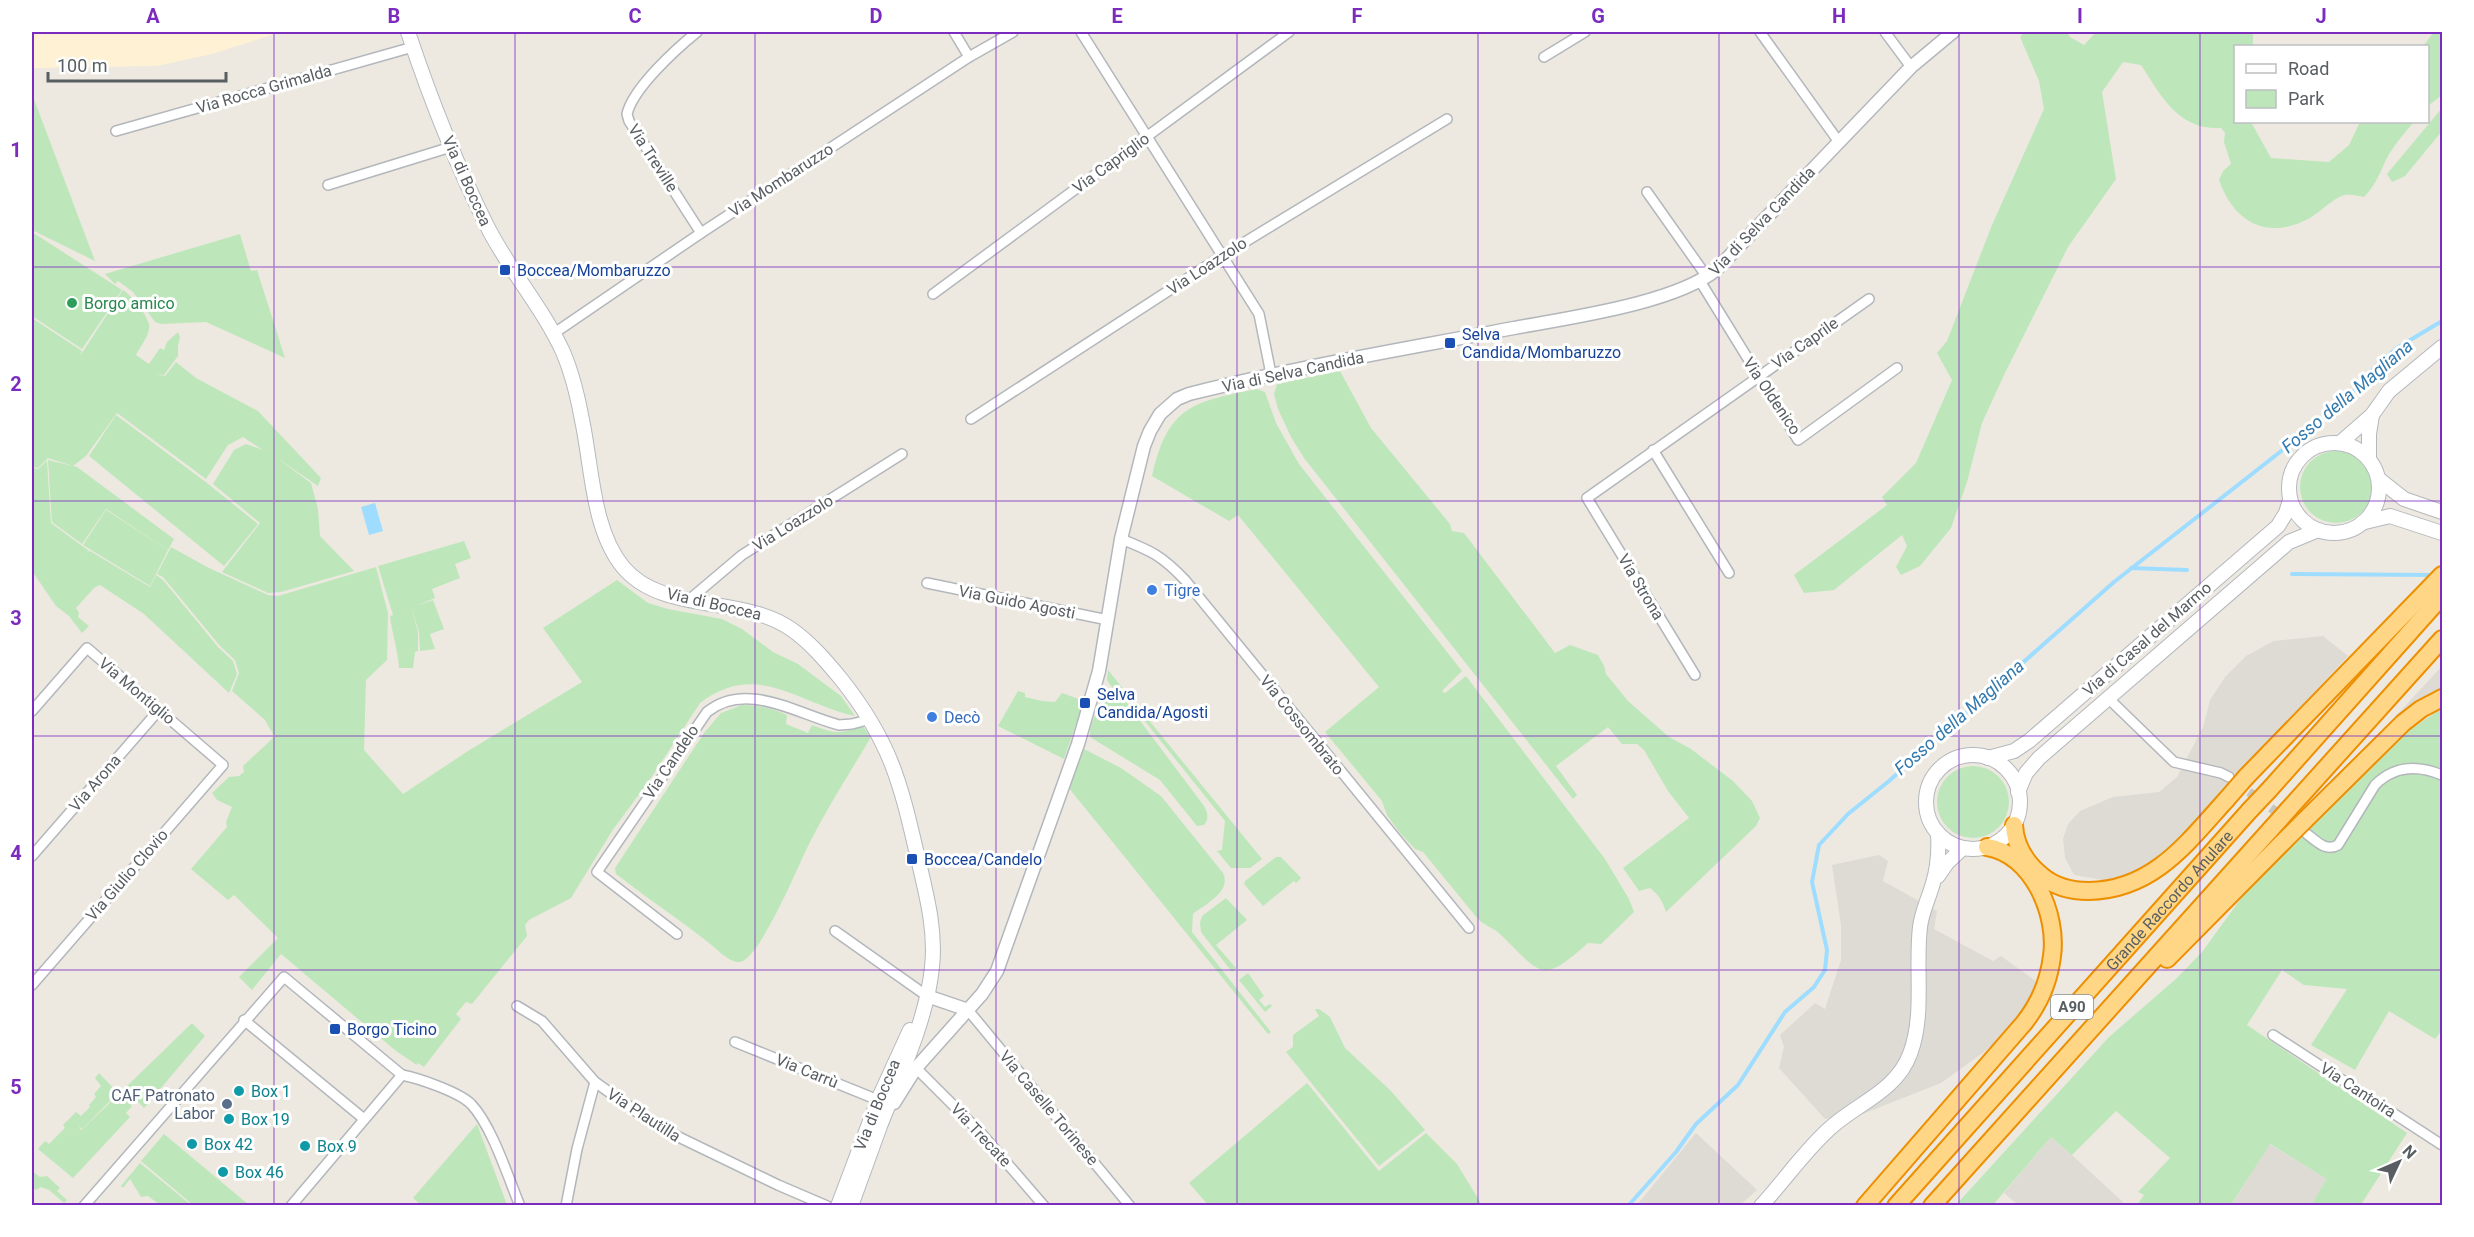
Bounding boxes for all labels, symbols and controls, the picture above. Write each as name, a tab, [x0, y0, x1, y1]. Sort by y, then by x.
text: A	[146, 4, 160, 28]
text: B	[388, 4, 400, 28]
text: C	[628, 4, 642, 28]
text: D	[870, 4, 883, 28]
text: E	[1111, 4, 1123, 28]
text: F	[1352, 4, 1363, 28]
text: G	[1591, 4, 1605, 28]
text: H	[1832, 4, 1846, 28]
text: I	[2077, 4, 2083, 28]
text: J	[2315, 4, 2327, 28]
scale bar	[48, 45, 226, 83]
legend	[2234, 45, 2429, 123]
text: 100 m	[57, 55, 108, 76]
text: Road	[2288, 58, 2329, 79]
street label: Via Rocca Grimalda	[194, 61, 334, 117]
text: Park	[2288, 88, 2325, 109]
street label: Via Treville	[624, 121, 682, 195]
street label: Via Capriglio	[1069, 129, 1153, 197]
street label: Via di Boccea	[439, 133, 495, 229]
text: 1	[10, 138, 22, 162]
street label: Via Mombaruzzo	[725, 139, 837, 221]
street label: Via di Selva Candida	[1705, 162, 1819, 280]
street label: Via Loazzolo	[1164, 233, 1250, 299]
place label: Boccea/Mombaruzzo	[517, 261, 671, 280]
marker: Boccea/Mombaruzzo	[498, 263, 512, 277]
place label: Borgo amico	[84, 294, 175, 313]
marker: Borgo amico	[65, 296, 79, 310]
street label: Via Caprile	[1768, 313, 1842, 373]
place label: Selva Candida/Mombaruzzo	[1462, 325, 1621, 362]
water label: Fosso della Magliana	[2277, 335, 2417, 457]
marker: Selva Candida/Mombaruzzo	[1443, 336, 1457, 350]
street label: Via di Selva Candida	[1220, 348, 1366, 396]
street label: Via Oldenico	[1739, 354, 1805, 438]
text: 2	[10, 372, 22, 396]
street label: Via Loazzolo	[749, 491, 837, 555]
street label: Via Strona	[1614, 551, 1668, 623]
street label: Via di Casal del Marmo	[2079, 578, 2215, 700]
street label: Via Guido Agosti	[957, 581, 1077, 623]
place label: Tigre	[1164, 581, 1200, 600]
marker: Tigre	[1145, 583, 1159, 597]
street label: Via di Boccea	[665, 584, 763, 624]
text: 3	[10, 606, 22, 630]
street label: Via Montiglio	[95, 654, 179, 728]
water label: Fosso della Magliana	[1890, 655, 2028, 779]
street label: Via Cossombrato	[1256, 671, 1348, 779]
place label: Selva Candida/Agosti	[1097, 685, 1208, 722]
marker: Selva Candida/Agosti	[1078, 696, 1092, 710]
place label: Decò	[944, 708, 980, 727]
marker: Decò	[925, 710, 939, 724]
street label: Via Candelo	[639, 721, 703, 803]
street label: Via Arona	[65, 751, 125, 815]
street label: Via Giulio Clovio	[82, 825, 172, 925]
street label: Grande Raccordo Anulare	[2102, 826, 2237, 974]
text: 4	[10, 841, 22, 865]
place label: Boccea/Candelo	[924, 850, 1042, 869]
marker: Boccea/Candelo	[905, 852, 919, 866]
road number: A90	[2051, 995, 2093, 1019]
place label: Borgo Ticino	[347, 1020, 437, 1039]
marker: Borgo Ticino	[328, 1022, 342, 1036]
street label: Via Caselle Torinese	[996, 1047, 1102, 1169]
street label: Via Carrù	[773, 1050, 841, 1092]
street label: Via di Boccea	[850, 1057, 904, 1153]
street label: Via Cantoira	[2317, 1058, 2399, 1122]
text: 5	[10, 1075, 22, 1099]
place label: Box 1	[251, 1082, 291, 1101]
marker: Box 1	[232, 1084, 246, 1098]
street label: Via Plautilla	[604, 1084, 684, 1146]
place label: CAF Patronato Labor	[111, 1086, 216, 1123]
marker: CAF Patronato Labor	[220, 1097, 234, 1111]
street label: Via Trecate	[947, 1099, 1015, 1171]
place label: Box 19	[241, 1110, 290, 1129]
marker: Box 19	[222, 1112, 236, 1126]
north arrow	[2369, 1132, 2429, 1192]
place label: Box 42	[204, 1135, 253, 1154]
marker: Box 42	[185, 1137, 199, 1151]
place label: Box 9	[317, 1137, 357, 1156]
marker: Box 9	[298, 1139, 312, 1153]
text: N	[2399, 1141, 2420, 1163]
place label: Box 46	[235, 1163, 284, 1182]
marker: Box 46	[216, 1165, 230, 1179]

